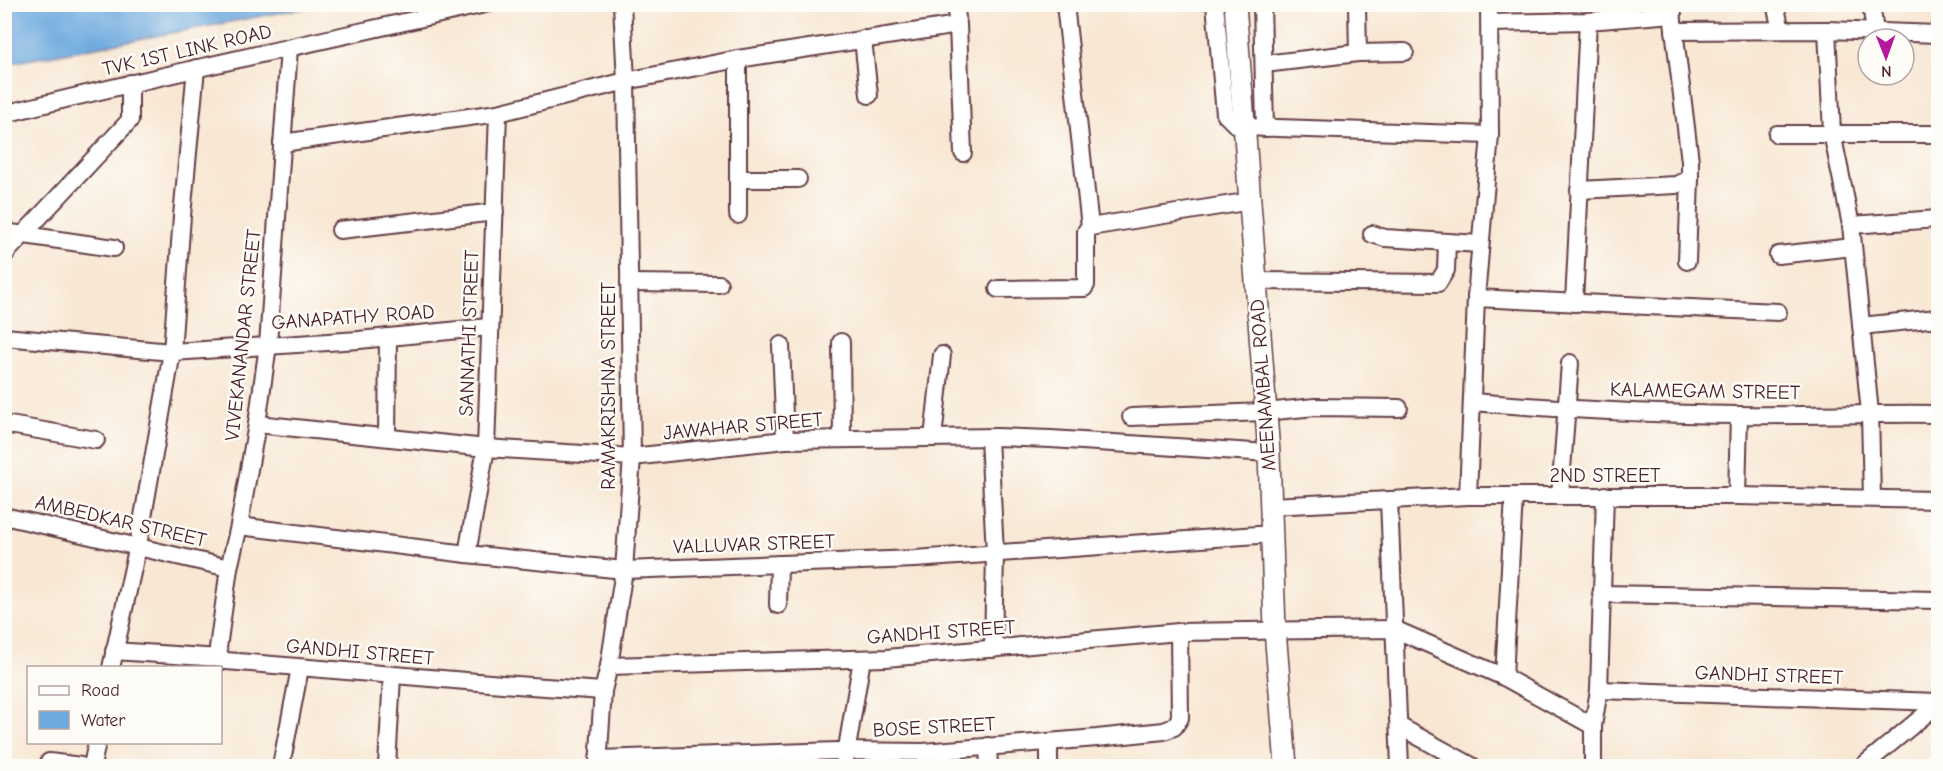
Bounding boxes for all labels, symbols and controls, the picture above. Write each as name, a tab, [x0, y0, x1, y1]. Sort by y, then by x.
street label: TVK 1ST LINK ROAD	[100, 19, 274, 81]
north arrow	[1856, 27, 1916, 87]
text: N	[1881, 62, 1892, 80]
street label: VIVEKANANDAR STREET	[220, 227, 266, 442]
street label: SANNATHI STREET	[455, 249, 483, 417]
street label: RAMAKRISHNA STREET	[597, 282, 620, 490]
street label: MEENAMBAL ROAD	[1246, 298, 1280, 472]
street label: GANAPATHY ROAD	[271, 300, 435, 334]
street label: KALAMEGAM STREET	[1610, 378, 1801, 404]
street label: JAWAHAR STREET	[662, 408, 824, 444]
street label: 2ND STREET	[1550, 464, 1661, 487]
street label: AMBEDKAR STREET	[33, 490, 209, 552]
street label: VALLUVAR STREET	[673, 530, 836, 558]
street label: GANDHI STREET	[866, 615, 1016, 649]
street label: GANDHI STREET	[285, 634, 436, 670]
street label: GANDHI STREET	[1694, 661, 1844, 689]
legend	[27, 666, 222, 744]
text: Road	[81, 680, 120, 701]
text: Water	[81, 710, 126, 731]
street label: BOSE STREET	[872, 712, 997, 742]

